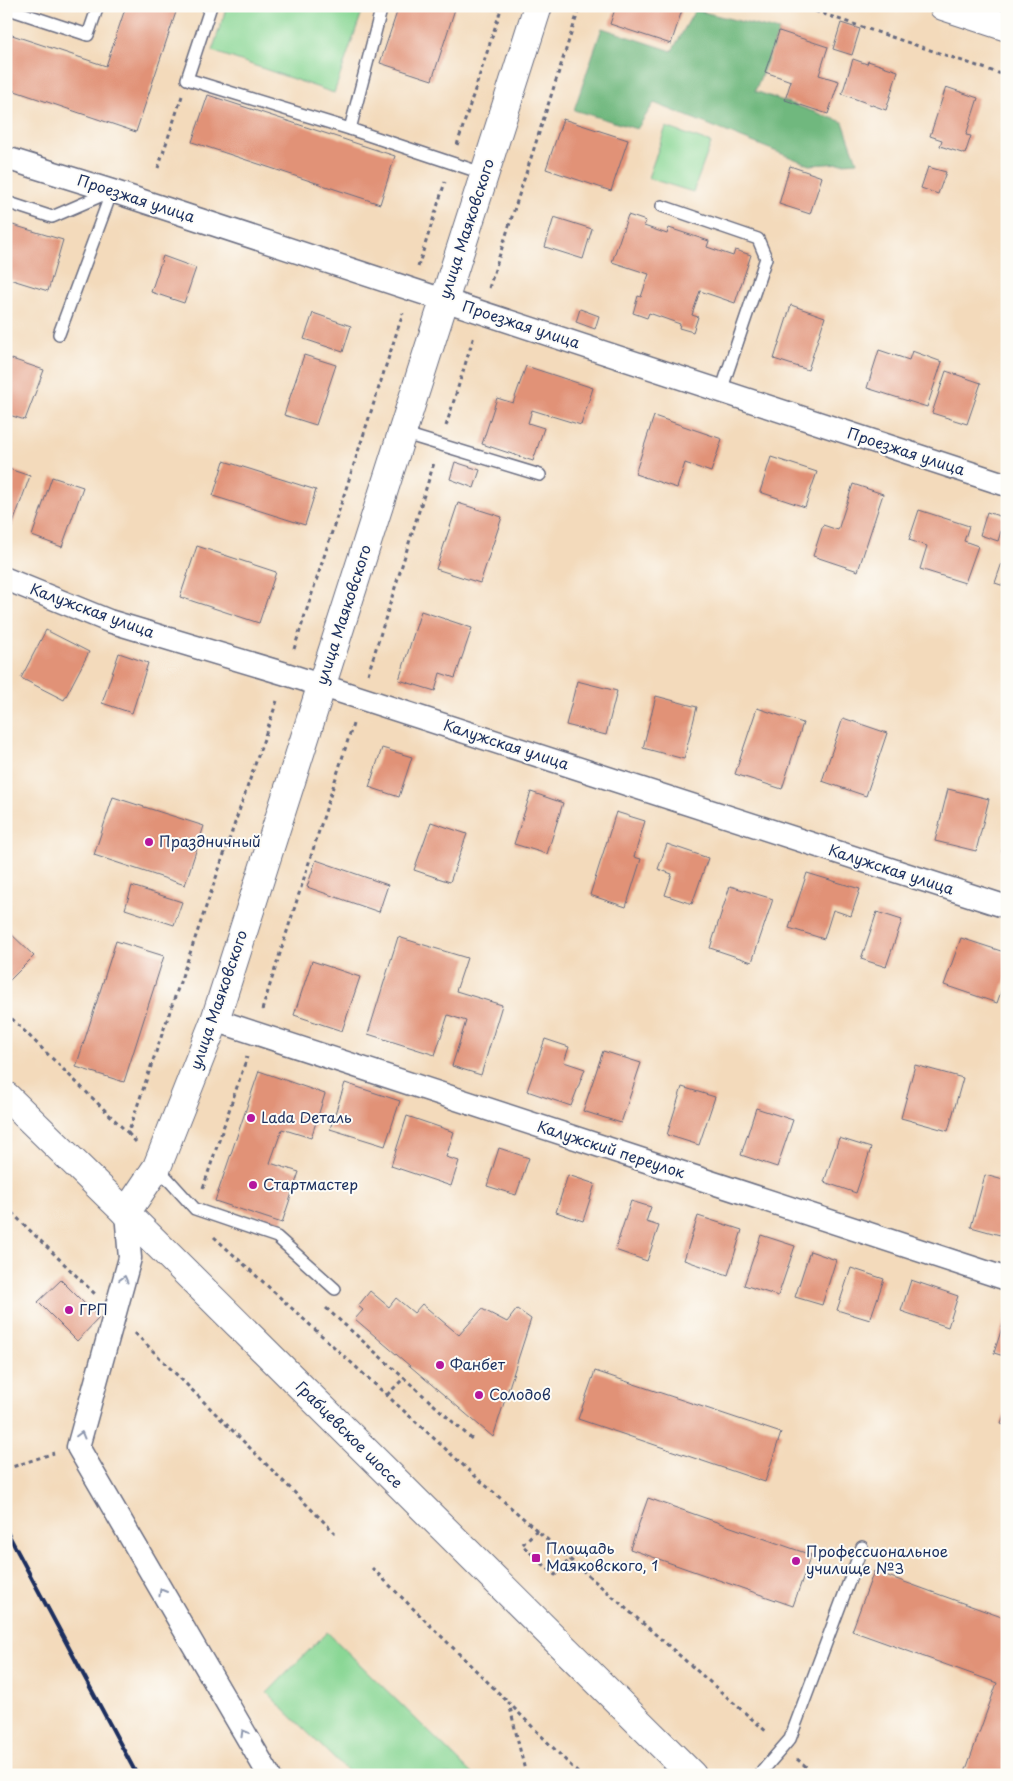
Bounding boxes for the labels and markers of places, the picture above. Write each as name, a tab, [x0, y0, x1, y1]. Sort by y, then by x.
place label: Праздничный	[159, 829, 261, 852]
marker: Праздничный	[143, 836, 155, 848]
place label: Lada Dеталь	[261, 1105, 352, 1128]
marker: Lada Dеталь	[245, 1112, 257, 1124]
place label: Стартмастер	[263, 1172, 358, 1195]
marker: Стартмастер	[247, 1179, 259, 1191]
place label: ГРП	[79, 1297, 108, 1320]
marker: ГРП	[63, 1304, 75, 1316]
place label: Фанбет	[450, 1352, 506, 1375]
marker: Фанбет	[434, 1359, 446, 1371]
place label: Солодов	[489, 1382, 551, 1405]
marker: Солодов	[473, 1389, 485, 1401]
place label: Площадь Маяковского, 1	[546, 1536, 658, 1576]
place label: Профессиональное училище №3	[806, 1539, 948, 1579]
marker: Площадь Маяковского, 1	[530, 1552, 542, 1564]
marker: Профессиональное училище №3	[790, 1555, 802, 1567]

